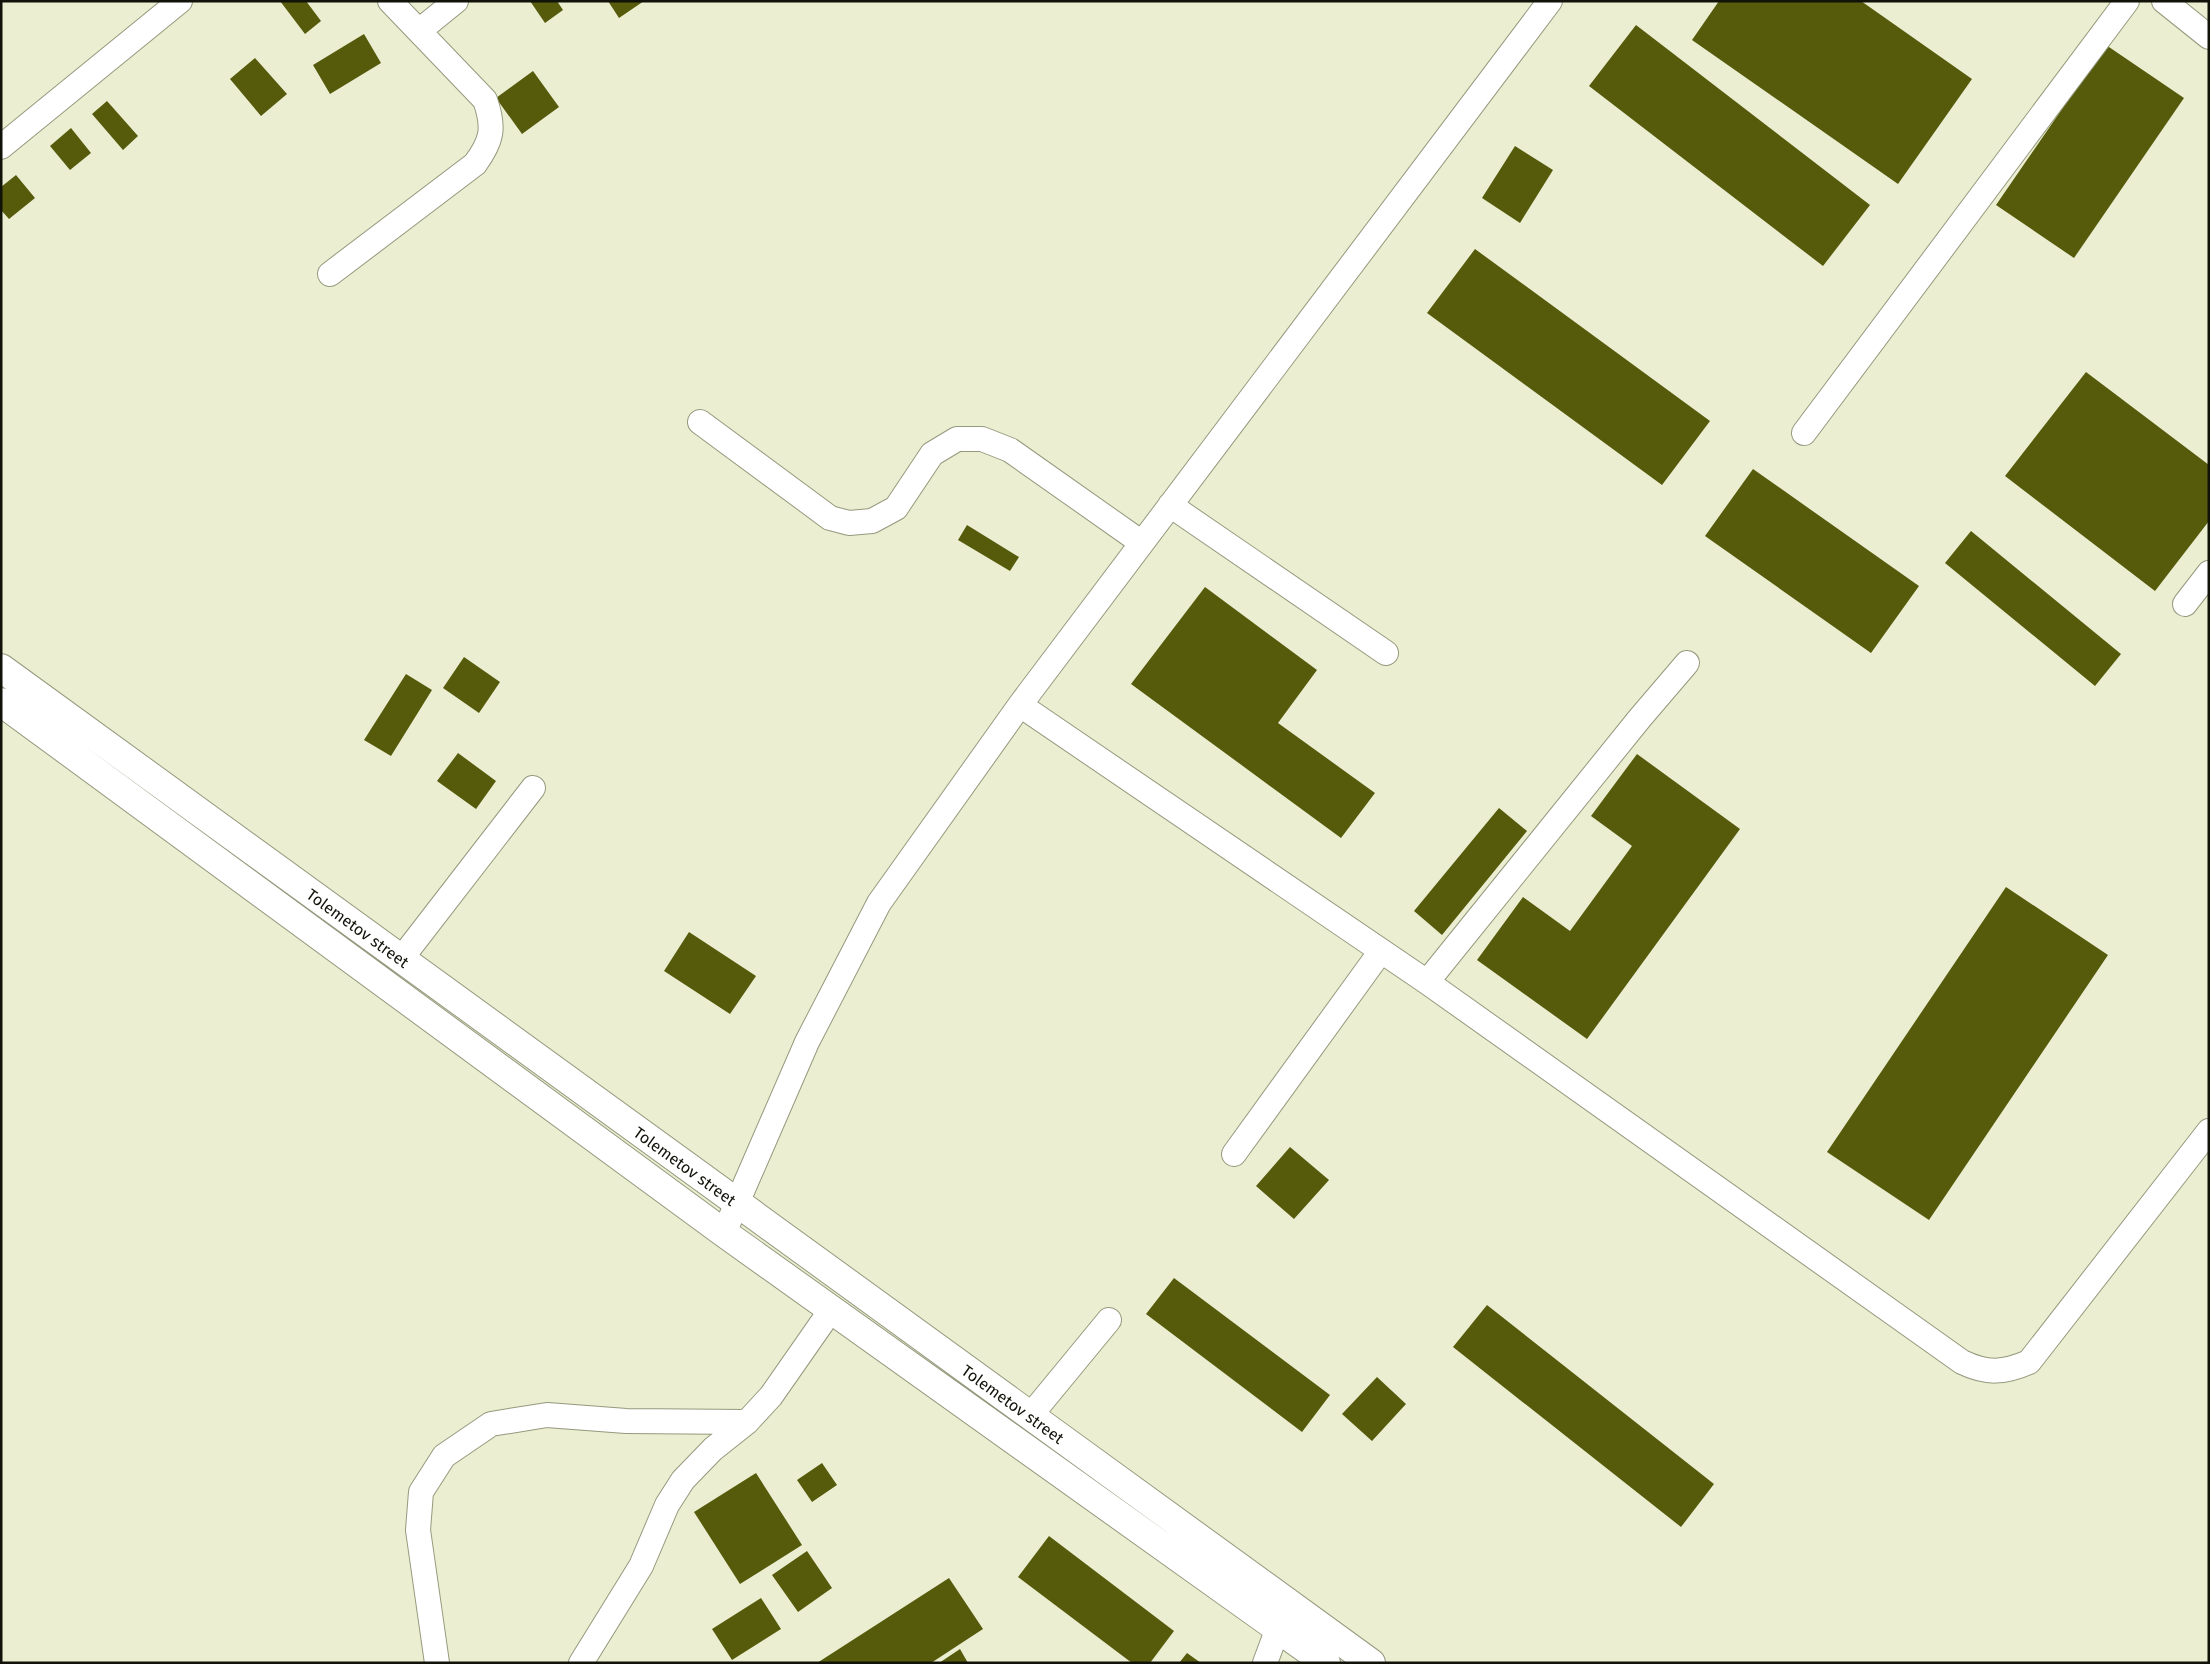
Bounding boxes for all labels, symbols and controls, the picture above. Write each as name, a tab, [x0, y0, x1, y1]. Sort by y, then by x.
street label: Tolemetov street	[303, 885, 413, 972]
street label: Tolemetov street	[630, 1123, 740, 1210]
street label: Tolemetov street	[958, 1361, 1068, 1448]

